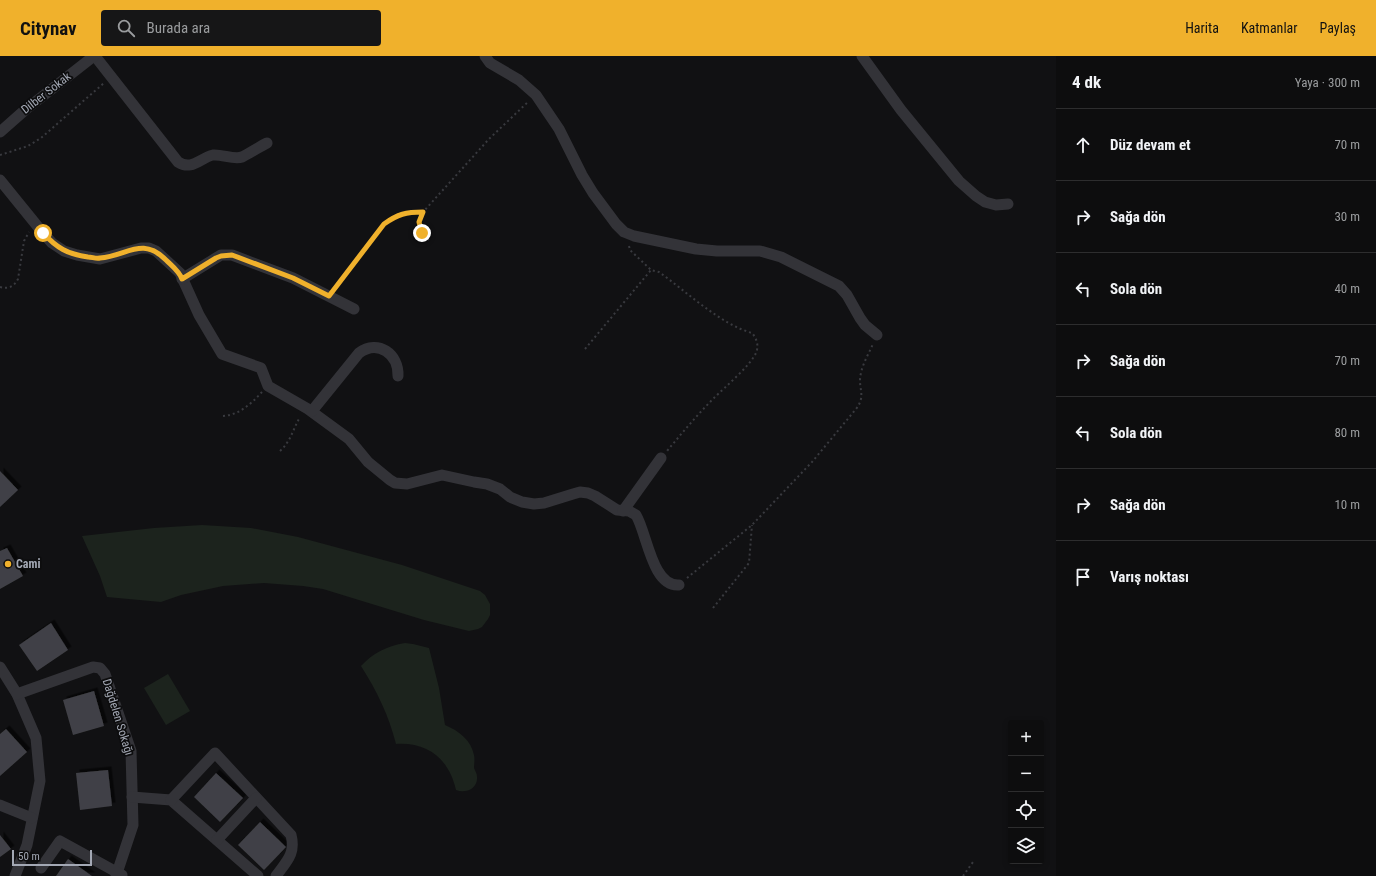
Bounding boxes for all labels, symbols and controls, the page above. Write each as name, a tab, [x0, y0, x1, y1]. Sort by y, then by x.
search box	[101, 10, 381, 46]
text: Citynav	[20, 17, 77, 40]
icon: search	[115, 17, 137, 39]
text: Burada ara	[147, 19, 210, 37]
text: Harita	[1185, 20, 1219, 36]
text: Katmanlar	[1241, 20, 1298, 36]
text: Paylaş	[1320, 20, 1356, 36]
street label: Dilber Sokak	[18, 69, 74, 117]
text: 4 dk	[1072, 72, 1101, 92]
text: Yaya · 300 m	[1295, 75, 1360, 90]
icon: ahead	[1072, 134, 1094, 156]
text: Düz devam et	[1110, 136, 1191, 154]
text: 70 m	[1334, 137, 1360, 152]
icon: right	[1072, 206, 1094, 228]
text: Sağa dön	[1110, 208, 1166, 226]
text: 30 m	[1334, 209, 1360, 224]
route start	[34, 224, 52, 242]
route end	[413, 224, 431, 242]
icon: left	[1072, 278, 1094, 300]
text: Sola dön	[1110, 280, 1162, 298]
text: 40 m	[1334, 281, 1360, 296]
icon: right	[1072, 350, 1094, 372]
text: Sağa dön	[1110, 352, 1166, 370]
text: 70 m	[1334, 353, 1360, 368]
icon: left	[1072, 422, 1094, 444]
text: Sola dön	[1110, 424, 1162, 442]
text: 80 m	[1334, 425, 1360, 440]
icon: right	[1072, 494, 1094, 516]
text: Sağa dön	[1110, 496, 1166, 514]
text: 10 m	[1334, 497, 1360, 512]
place label: Cami	[16, 557, 40, 571]
marker: Cami	[3, 559, 13, 569]
icon: arrive	[1072, 566, 1094, 588]
text: Varış noktası	[1110, 568, 1189, 586]
street label: Dağdelen Sokağı	[100, 677, 136, 757]
map controls	[1008, 720, 1044, 864]
button: +	[1008, 720, 1044, 756]
button: −	[1008, 756, 1044, 792]
button: locate	[1008, 792, 1044, 828]
button: layers	[1008, 828, 1044, 864]
scale bar	[12, 848, 92, 867]
text: 50 m	[18, 850, 40, 863]

